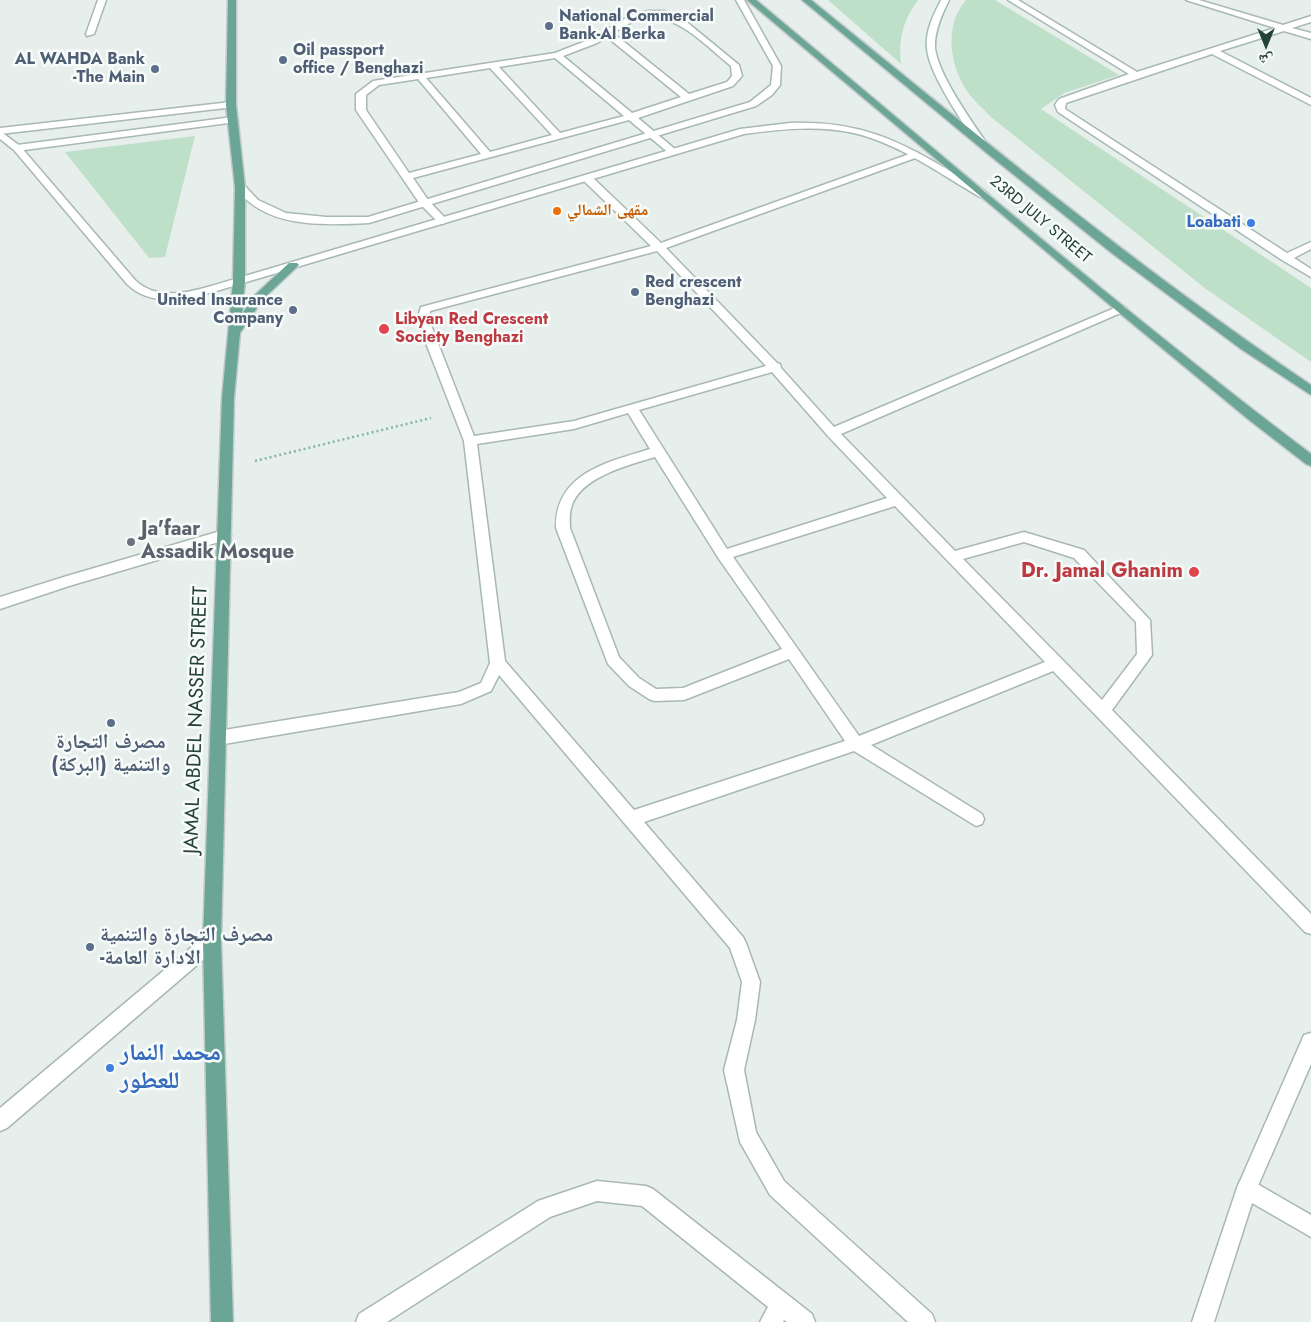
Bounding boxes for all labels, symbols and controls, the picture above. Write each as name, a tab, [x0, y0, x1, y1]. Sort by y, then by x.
place label: National Commercial Bank-Al Berka	[559, 7, 714, 45]
marker: National Commercial Bank-Al Berka	[543, 20, 555, 32]
north arrow	[1241, 20, 1291, 70]
place label: Oil passport office / Benghazi	[293, 41, 424, 79]
place label: AL WAHDA Bank -The Main	[15, 50, 145, 88]
text: ش	[1259, 50, 1273, 70]
marker: Oil passport office / Benghazi	[277, 54, 289, 66]
marker: AL WAHDA Bank -The Main	[149, 63, 161, 75]
street label: 23RD JULY STREET	[985, 172, 1095, 268]
place label: مقهى الشمالي	[567, 201, 648, 221]
marker: مقهى الشمالي	[551, 205, 563, 217]
place label: Loabati	[1186, 213, 1241, 233]
marker: Loabati	[1245, 217, 1257, 229]
place label: Red crescent Benghazi	[645, 273, 741, 311]
marker: Red crescent Benghazi	[629, 286, 641, 298]
place label: United Insurance Company	[157, 291, 283, 329]
marker: United Insurance Company	[287, 304, 299, 316]
place label: Libyan Red Crescent Society Benghazi	[395, 310, 548, 348]
marker: Libyan Red Crescent Society Benghazi	[377, 322, 391, 336]
place label: Ja'faar Assadik Mosque	[141, 518, 294, 565]
marker: Ja'faar Assadik Mosque	[125, 536, 137, 548]
place label: Dr. Jamal Ghanim	[1021, 560, 1183, 584]
marker: Dr. Jamal Ghanim	[1187, 565, 1201, 579]
street label: JAMAL ABDEL NASSER STREET	[180, 586, 214, 854]
marker: مصرف التجارة والتنمية (البركة)	[105, 717, 117, 729]
place label: مصرف التجارة والتنمية (البركة)	[51, 731, 171, 778]
place label: مصرف التجارة والتنمية -الادارة العامة	[100, 924, 273, 971]
marker: مصرف التجارة والتنمية -الادارة العامة	[84, 941, 96, 953]
place label: محمد النمار للعطور	[120, 1040, 221, 1096]
marker: محمد النمار للعطور	[104, 1062, 116, 1074]

